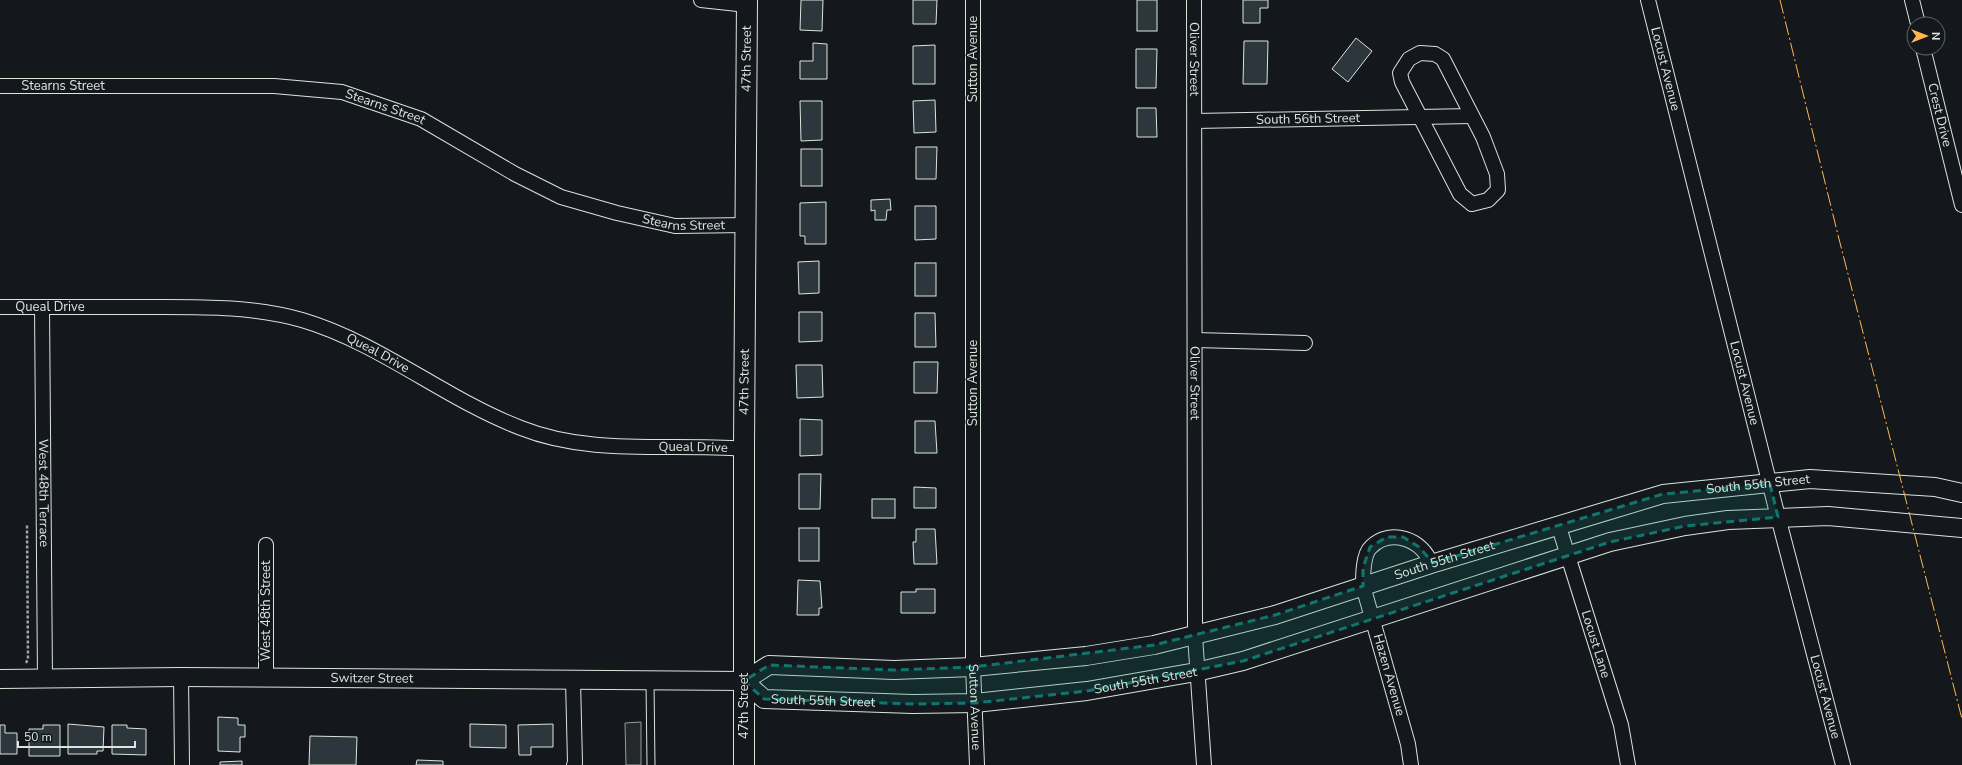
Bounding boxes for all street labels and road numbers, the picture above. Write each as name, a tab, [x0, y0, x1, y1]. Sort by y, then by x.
street label: Sutton Avenue	[964, 16, 982, 102]
street label: Oliver Street	[1185, 22, 1203, 96]
street label: 47th Street	[737, 25, 756, 92]
street label: Locust Avenue	[1646, 25, 1685, 113]
street label: Stearns Street	[21, 77, 105, 95]
street label: Crest Drive	[1923, 81, 1956, 149]
street label: Stearns Street	[343, 85, 429, 129]
street label: South 56th Street	[1256, 109, 1361, 129]
street label: Stearns Street	[640, 210, 726, 235]
street label: Queal Drive	[15, 298, 85, 316]
street label: Queal Drive	[343, 329, 413, 377]
street label: Locust Avenue	[1725, 339, 1764, 427]
street label: Sutton Avenue	[964, 340, 982, 426]
street label: Oliver Street	[1186, 346, 1204, 420]
street label: 47th Street	[735, 348, 754, 415]
street label: Queal Drive	[659, 438, 728, 457]
street label: West 48th Terrace	[34, 439, 53, 547]
street label: South 55th Street	[1705, 470, 1811, 499]
street label: South 55th Street	[1392, 536, 1497, 584]
street label: West 48th Street	[257, 560, 275, 661]
street label: Locust Lane	[1577, 608, 1615, 680]
street label: Hazen Avenue	[1369, 632, 1409, 718]
street label: Locust Avenue	[1806, 653, 1845, 741]
street label: Sutton Avenue	[964, 663, 985, 751]
street label: South 55th Street	[1093, 663, 1199, 699]
street label: Switzer Street	[331, 669, 414, 688]
street label: 47th Street	[735, 672, 753, 739]
street label: South 55th Street	[771, 690, 876, 712]

